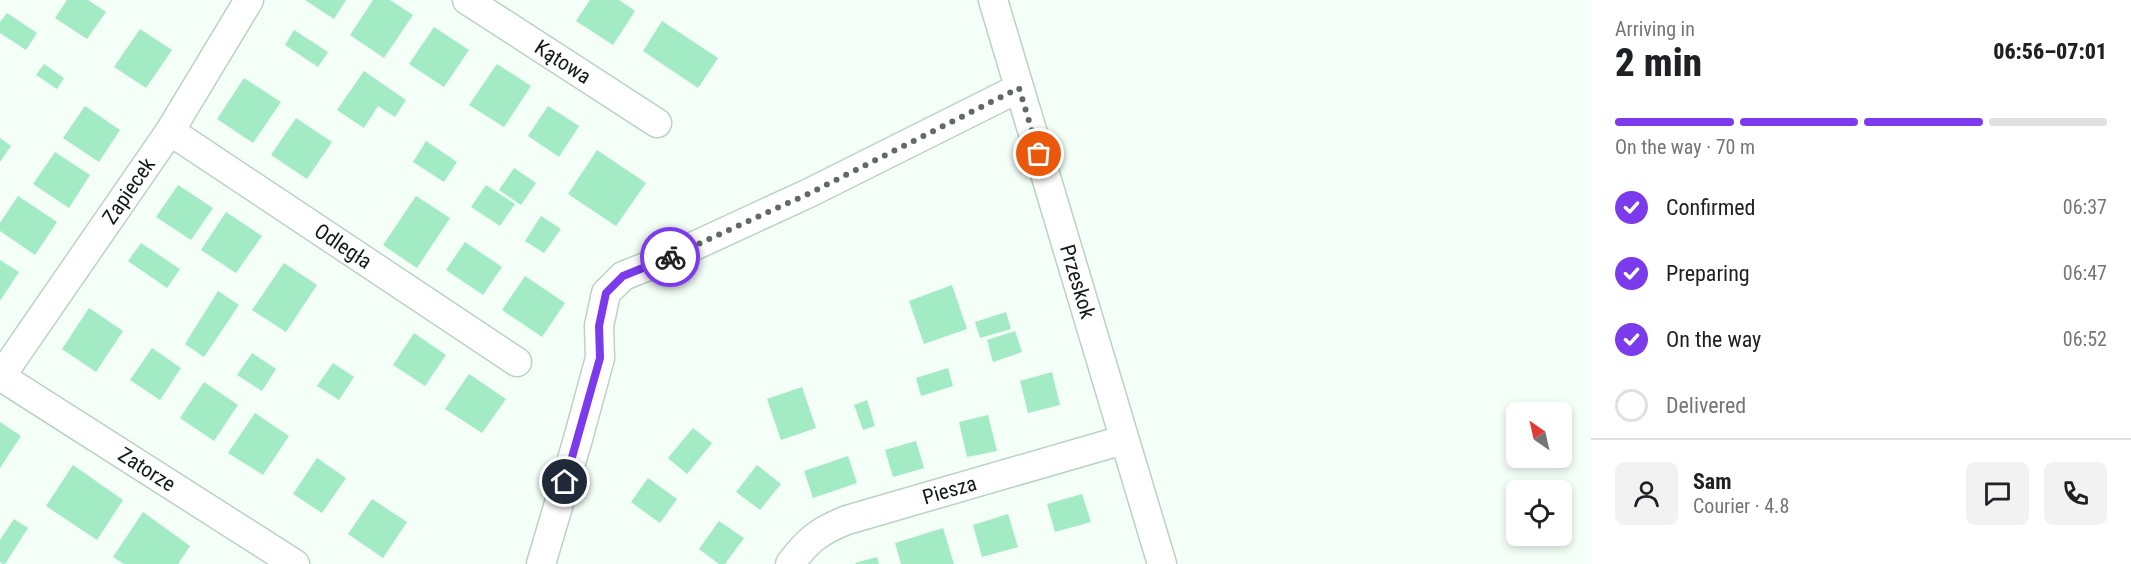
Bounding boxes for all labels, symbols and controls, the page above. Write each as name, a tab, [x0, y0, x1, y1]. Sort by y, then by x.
text: Arriving in	[1615, 17, 1695, 41]
street label: Kątowa	[530, 35, 595, 89]
text: 06:56–07:01	[1993, 39, 2107, 64]
text: 2 min	[1615, 40, 1702, 86]
pin	[1013, 128, 1064, 179]
text: On the way · 70 m	[1615, 135, 1755, 159]
icon: bag	[1022, 137, 1055, 170]
street label: Zapiecek	[98, 153, 160, 229]
icon: check	[1615, 191, 1648, 224]
text: Confirmed	[1666, 195, 1755, 220]
text: 06:37	[2063, 195, 2107, 219]
street label: Odległa	[310, 219, 376, 274]
courier	[640, 227, 700, 287]
icon: bike	[654, 241, 687, 274]
street label: Przeskok	[1055, 242, 1100, 322]
icon: check	[1615, 257, 1648, 290]
text: Preparing	[1666, 261, 1750, 286]
text: 06:47	[2063, 261, 2107, 285]
icon: check	[1615, 323, 1648, 356]
text: On the way	[1666, 327, 1761, 352]
text: 06:52	[2063, 327, 2107, 351]
text: Delivered	[1666, 393, 1746, 418]
north arrow	[1506, 402, 1572, 468]
map controls	[1506, 402, 1572, 546]
street label: Zatorze	[114, 442, 180, 497]
pin	[539, 456, 590, 507]
button: person	[1615, 462, 1678, 525]
button: chat	[1966, 462, 2029, 525]
button: phone	[2044, 462, 2107, 525]
icon: home	[548, 465, 581, 498]
text: Sam	[1693, 469, 1732, 494]
street label: Piesza	[920, 471, 979, 509]
button: locate	[1506, 480, 1572, 546]
text: Courier · 4.8	[1693, 494, 1789, 518]

